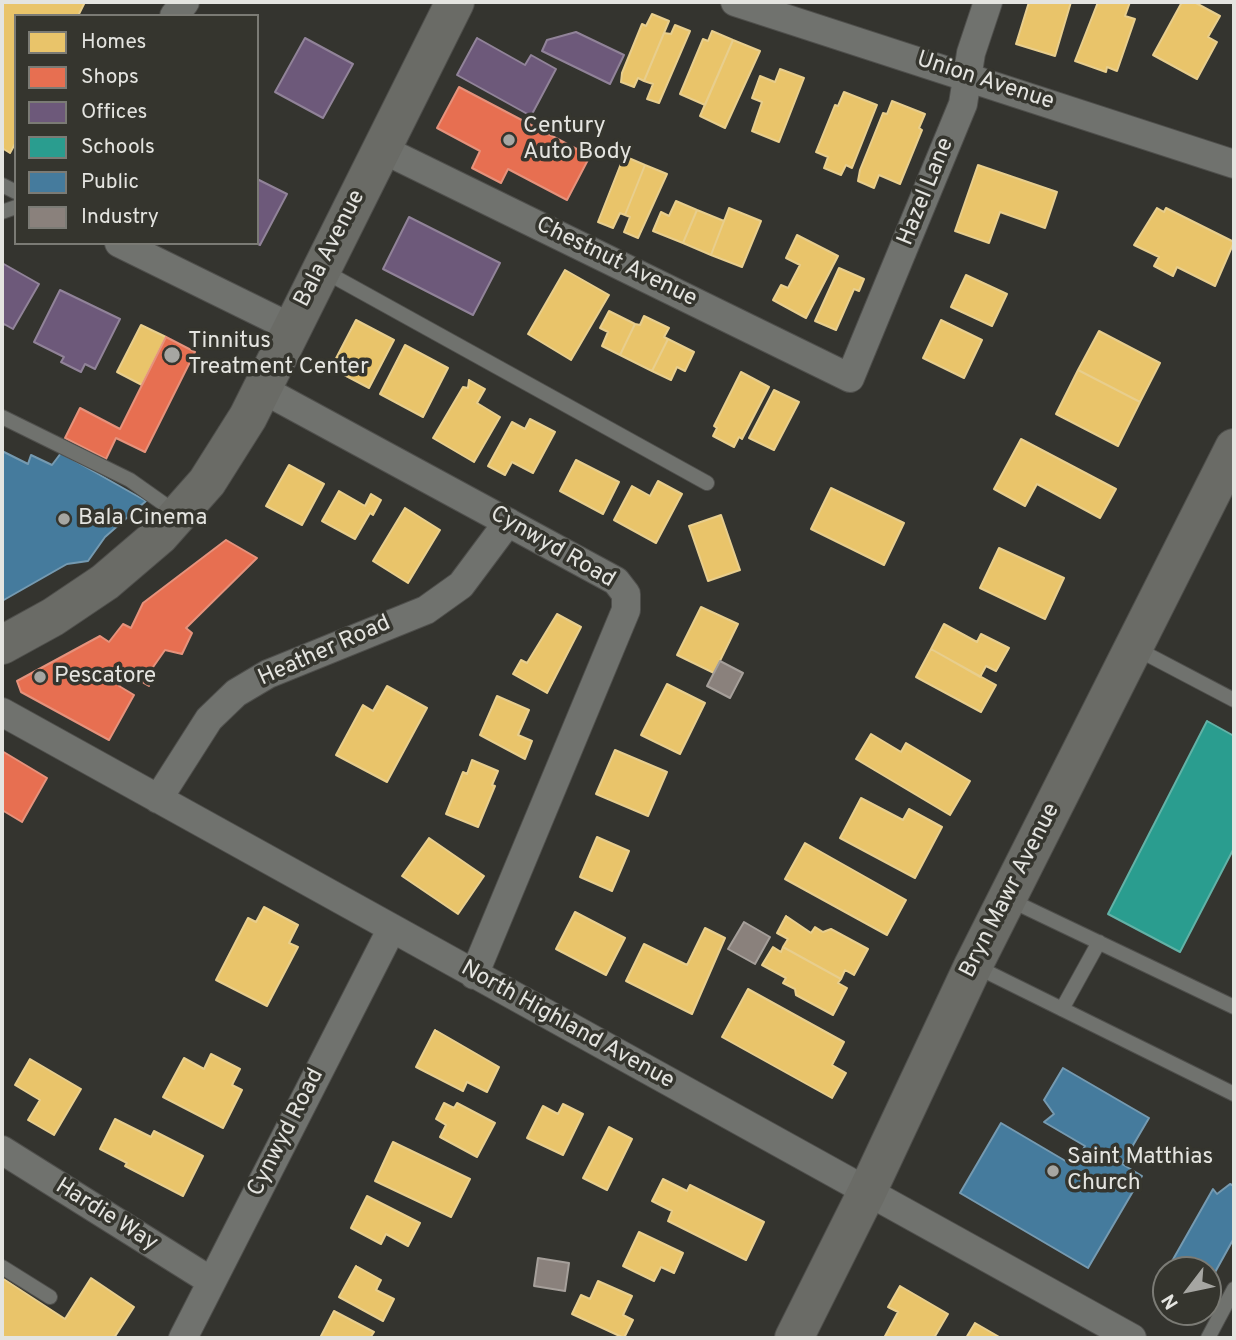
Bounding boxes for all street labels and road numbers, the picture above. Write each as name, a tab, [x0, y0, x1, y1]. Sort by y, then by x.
street label: Union Avenue	[913, 47, 1057, 117]
street label: Hazel Lane	[893, 134, 961, 250]
street label: Bala Avenue	[290, 186, 372, 312]
street label: Chestnut Avenue	[531, 212, 701, 314]
street label: Cynwyd Road	[485, 501, 619, 595]
street label: Heather Road	[255, 611, 395, 693]
street label: Bryn Mawr Avenue	[955, 799, 1067, 983]
street label: North Highland Avenue	[455, 956, 679, 1096]
street label: Cynwyd Road	[243, 1064, 331, 1202]
street label: Hardie Way	[50, 1174, 162, 1258]

